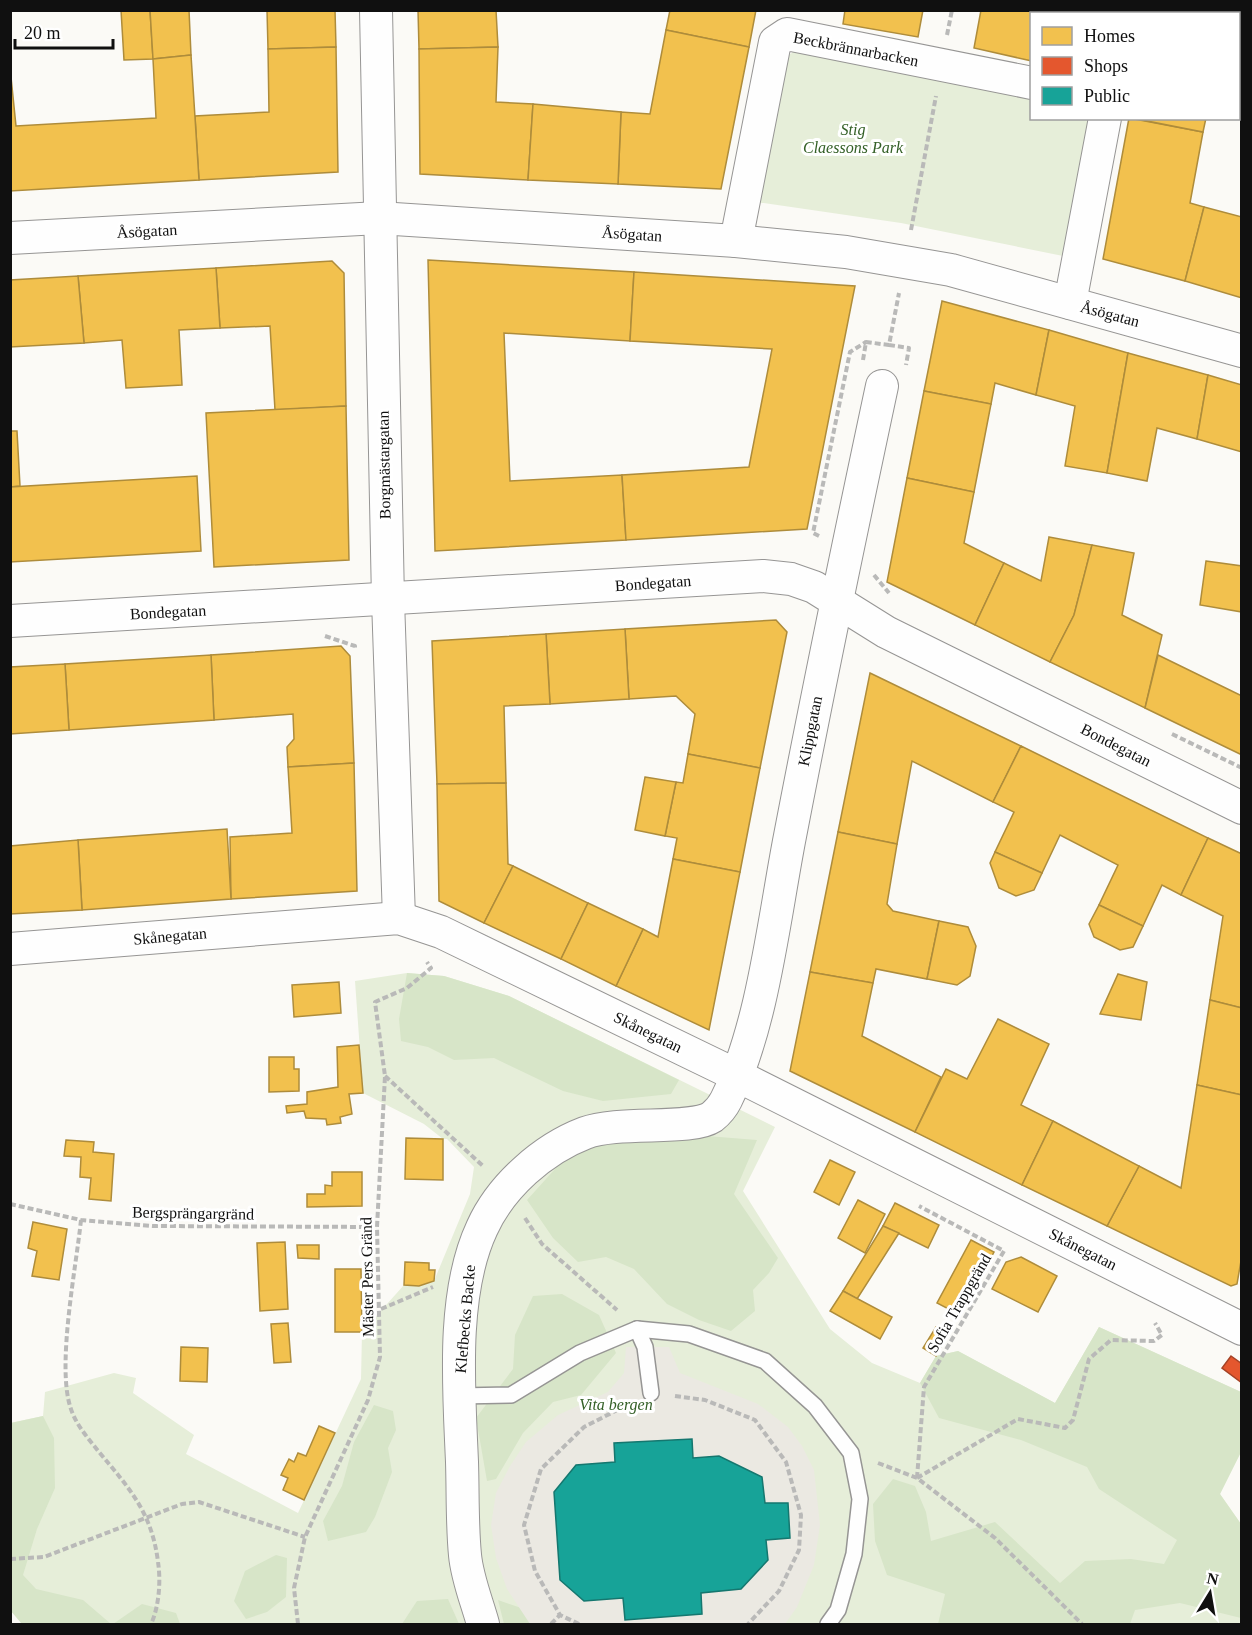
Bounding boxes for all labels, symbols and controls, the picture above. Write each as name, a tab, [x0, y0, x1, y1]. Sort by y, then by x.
scale bar	[15, 12, 112, 50]
legend	[1030, 12, 1240, 120]
text: 20 m	[24, 23, 61, 43]
text: Homes	[1084, 26, 1135, 46]
street label: Beckbrännarbacken	[792, 29, 920, 69]
text: Shops	[1084, 56, 1128, 76]
text: Public	[1084, 86, 1130, 106]
park label: Stig Claessons Park	[803, 121, 904, 156]
street label: Åsögatan	[116, 221, 178, 242]
street label: Åsögatan	[601, 223, 663, 246]
street label: Åsögatan	[1078, 298, 1141, 331]
street label: Borgmästargatan	[375, 410, 394, 519]
street label: Bondegatan	[614, 572, 692, 595]
street label: Bondegatan	[129, 602, 207, 623]
street label: Klippgatan	[795, 694, 826, 768]
street label: Bondegatan	[1078, 720, 1154, 771]
street label: Skånegatan	[133, 924, 208, 949]
street label: Skånegatan	[611, 1008, 685, 1057]
street label: Bergsprängargränd	[132, 1203, 254, 1224]
street label: Mäster Pers Gränd	[357, 1217, 377, 1337]
street label: Skånegatan	[1046, 1225, 1120, 1274]
street label: Sofia Trappgränd	[924, 1250, 995, 1356]
street label: Klefbecks Backe	[452, 1264, 478, 1374]
park label: Vita bergen	[579, 1396, 653, 1414]
north arrow	[1180, 1563, 1240, 1623]
text: N	[1205, 1569, 1220, 1588]

